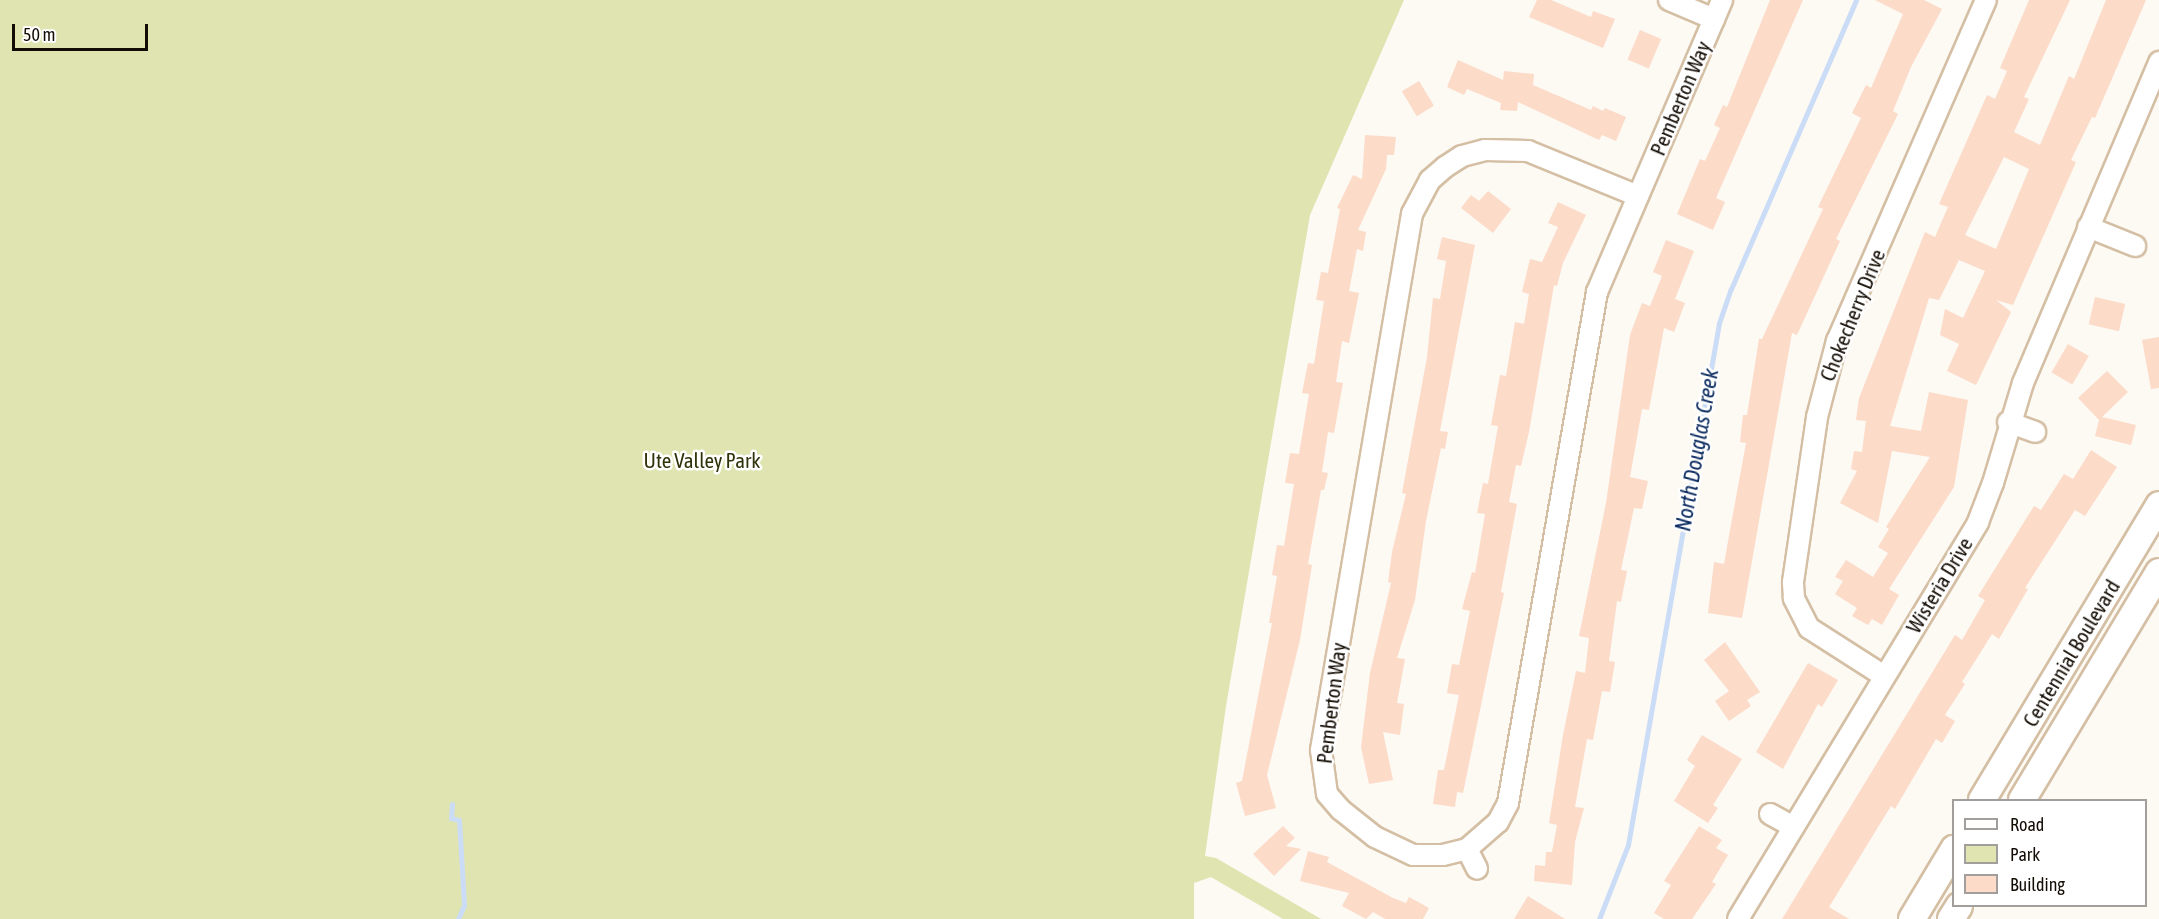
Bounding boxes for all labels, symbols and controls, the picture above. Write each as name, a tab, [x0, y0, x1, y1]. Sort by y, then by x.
scale bar	[15, 12, 152, 50]
text: 50 m	[23, 24, 55, 45]
street label: Pemberton Way	[1645, 37, 1715, 159]
street label: Chokecherry Drive	[1814, 245, 1890, 385]
water label: North Douglas Creek	[1670, 367, 1724, 533]
park label: Ute Valley Park	[644, 447, 760, 473]
street label: Wisteria Drive	[1901, 533, 1977, 637]
street label: Centennial Boulevard	[2017, 575, 2125, 731]
street label: Pemberton Way	[1311, 641, 1351, 765]
legend	[1952, 799, 2147, 907]
text: Road	[2010, 814, 2044, 835]
text: Park	[2010, 844, 2040, 865]
text: Building	[2010, 874, 2065, 895]

